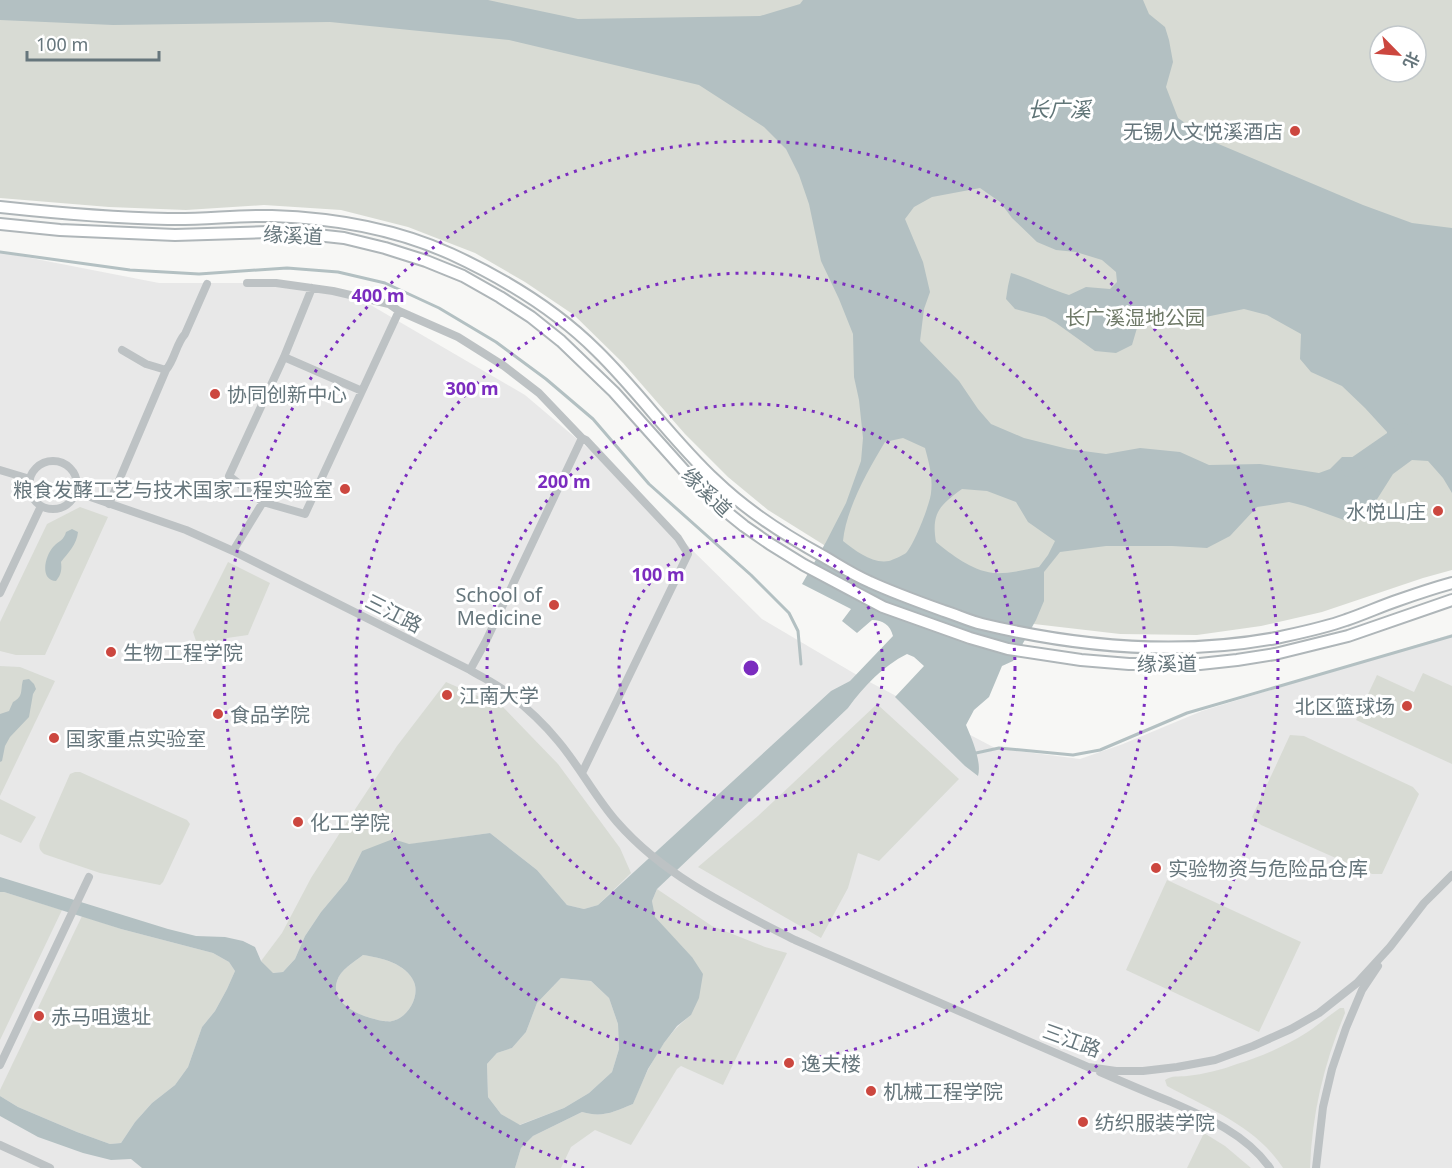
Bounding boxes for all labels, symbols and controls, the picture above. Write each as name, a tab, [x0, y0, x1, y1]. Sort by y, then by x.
scale bar	[27, 24, 159, 62]
north arrow	[1368, 24, 1428, 84]
text: 100 m	[36, 32, 88, 56]
text: 北	[1398, 48, 1425, 72]
water label: 长广溪	[1028, 95, 1092, 123]
place label: 无锡人文悦溪酒店	[1123, 118, 1283, 145]
marker: 无锡人文悦溪酒店	[1288, 124, 1302, 138]
street label: 缘溪道	[262, 220, 324, 250]
text: 400 m	[351, 283, 405, 307]
park label: 长广溪湿地公园	[1065, 304, 1205, 331]
text: 300 m	[445, 376, 499, 400]
place label: 协同创新中心	[227, 381, 347, 408]
marker: 协同创新中心	[208, 387, 222, 401]
street label: 缘溪道	[676, 461, 738, 523]
text: 200 m	[537, 469, 591, 493]
place label: 粮食发酵工艺与技术国家工程实验室	[13, 476, 333, 503]
marker: 粮食发酵工艺与技术国家工程实验室	[338, 482, 352, 496]
place label: 水悦山庄	[1346, 498, 1426, 525]
marker: 水悦山庄	[1431, 504, 1445, 518]
text: 100 m	[631, 562, 685, 586]
place label: School of Medicine	[456, 581, 543, 631]
street label: 三江路	[361, 587, 427, 639]
marker: School of Medicine	[547, 598, 561, 612]
place label: 生物工程学院	[123, 639, 243, 666]
marker: 生物工程学院	[104, 645, 118, 659]
street label: 缘溪道	[1137, 650, 1197, 677]
centre of rings	[741, 658, 761, 678]
place label: 江南大学	[459, 682, 539, 709]
marker: 江南大学	[440, 688, 454, 702]
place label: 北区篮球场	[1295, 693, 1395, 720]
marker: 北区篮球场	[1400, 699, 1414, 713]
place label: 食品学院	[230, 701, 310, 728]
marker: 食品学院	[211, 707, 225, 721]
place label: 国家重点实验室	[66, 725, 206, 752]
marker: 国家重点实验室	[47, 731, 61, 745]
place label: 化工学院	[310, 809, 390, 836]
marker: 化工学院	[291, 815, 305, 829]
place label: 实验物资与危险品仓库	[1168, 855, 1368, 882]
marker: 实验物资与危险品仓库	[1149, 861, 1163, 875]
place label: 赤马咀遗址	[51, 1003, 151, 1030]
marker: 赤马咀遗址	[32, 1009, 46, 1023]
street label: 三江路	[1039, 1017, 1105, 1063]
place label: 逸夫楼	[801, 1050, 861, 1077]
marker: 逸夫楼	[782, 1056, 796, 1070]
place label: 机械工程学院	[883, 1078, 1003, 1105]
marker: 机械工程学院	[864, 1084, 878, 1098]
place label: 纺织服装学院	[1095, 1109, 1215, 1136]
marker: 纺织服装学院	[1076, 1115, 1090, 1129]

